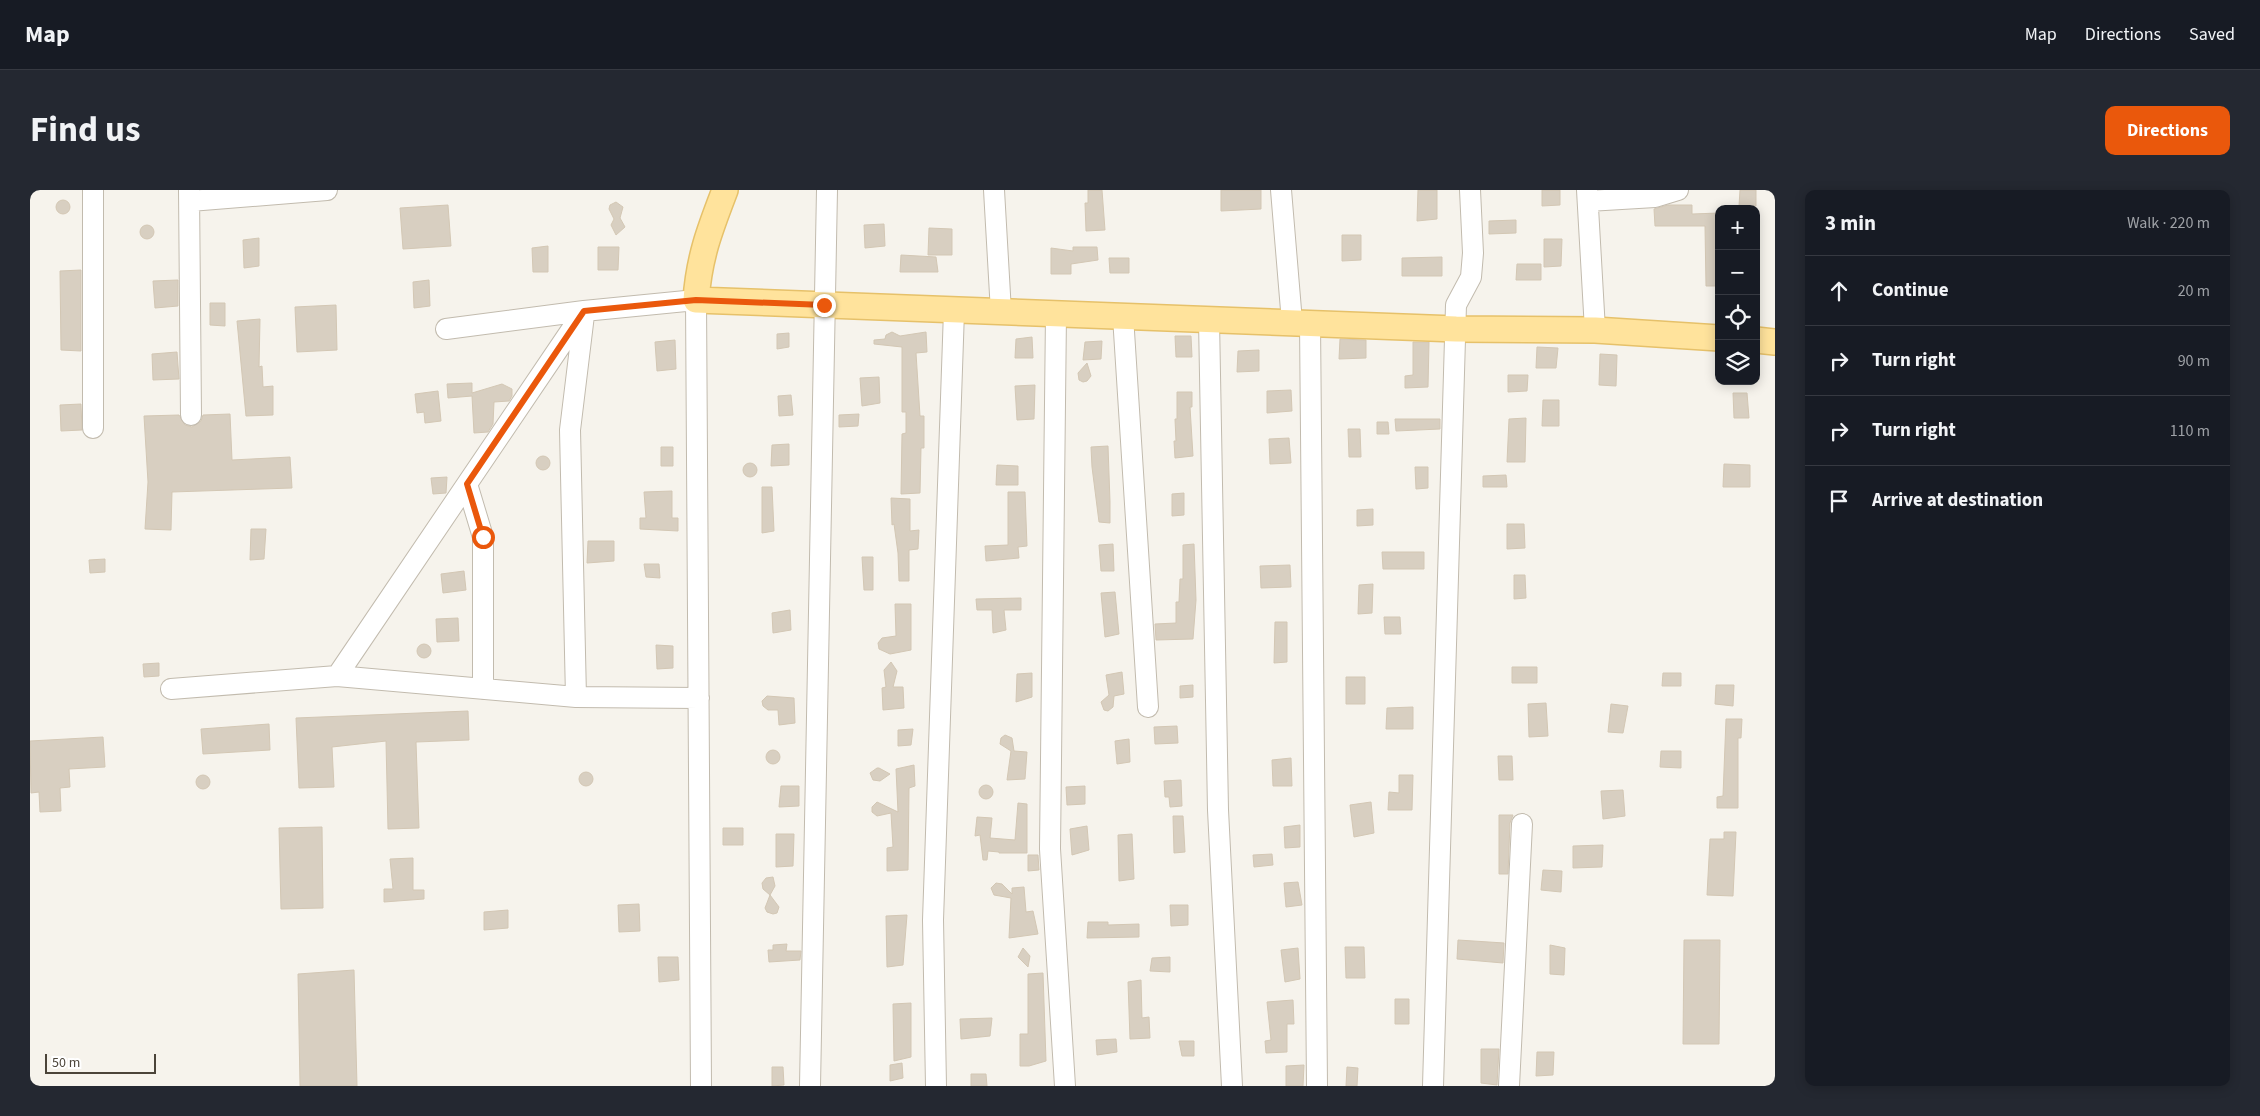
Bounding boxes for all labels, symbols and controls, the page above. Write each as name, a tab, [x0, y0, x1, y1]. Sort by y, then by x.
text: Map	[25, 17, 70, 52]
text: Map	[2025, 22, 2057, 47]
text: Directions	[2085, 22, 2161, 47]
text: Saved	[2189, 22, 2235, 47]
text: Find us	[30, 105, 140, 155]
button: Directions	[2105, 106, 2230, 155]
map controls	[1715, 205, 1760, 385]
button: +	[1715, 205, 1760, 250]
text: 3 min	[1825, 208, 1876, 238]
text: Walk · 220 m	[2127, 212, 2210, 234]
button: −	[1715, 250, 1760, 295]
icon: ahead	[1825, 277, 1853, 305]
text: Continue	[1872, 277, 1949, 304]
text: 20 m	[2178, 280, 2210, 302]
route end	[813, 294, 836, 317]
button: locate	[1715, 295, 1760, 340]
button: layers	[1715, 340, 1760, 385]
icon: right	[1825, 347, 1853, 375]
text: Turn right	[1872, 347, 1956, 374]
text: 90 m	[2178, 350, 2210, 372]
icon: right	[1825, 417, 1853, 445]
text: Turn right	[1872, 417, 1956, 444]
text: 110 m	[2170, 420, 2210, 442]
icon: arrive	[1825, 487, 1853, 515]
text: Arrive at destination	[1872, 487, 2043, 514]
route start	[472, 526, 495, 549]
scale bar	[45, 1051, 156, 1074]
text: 50 m	[52, 1053, 80, 1073]

